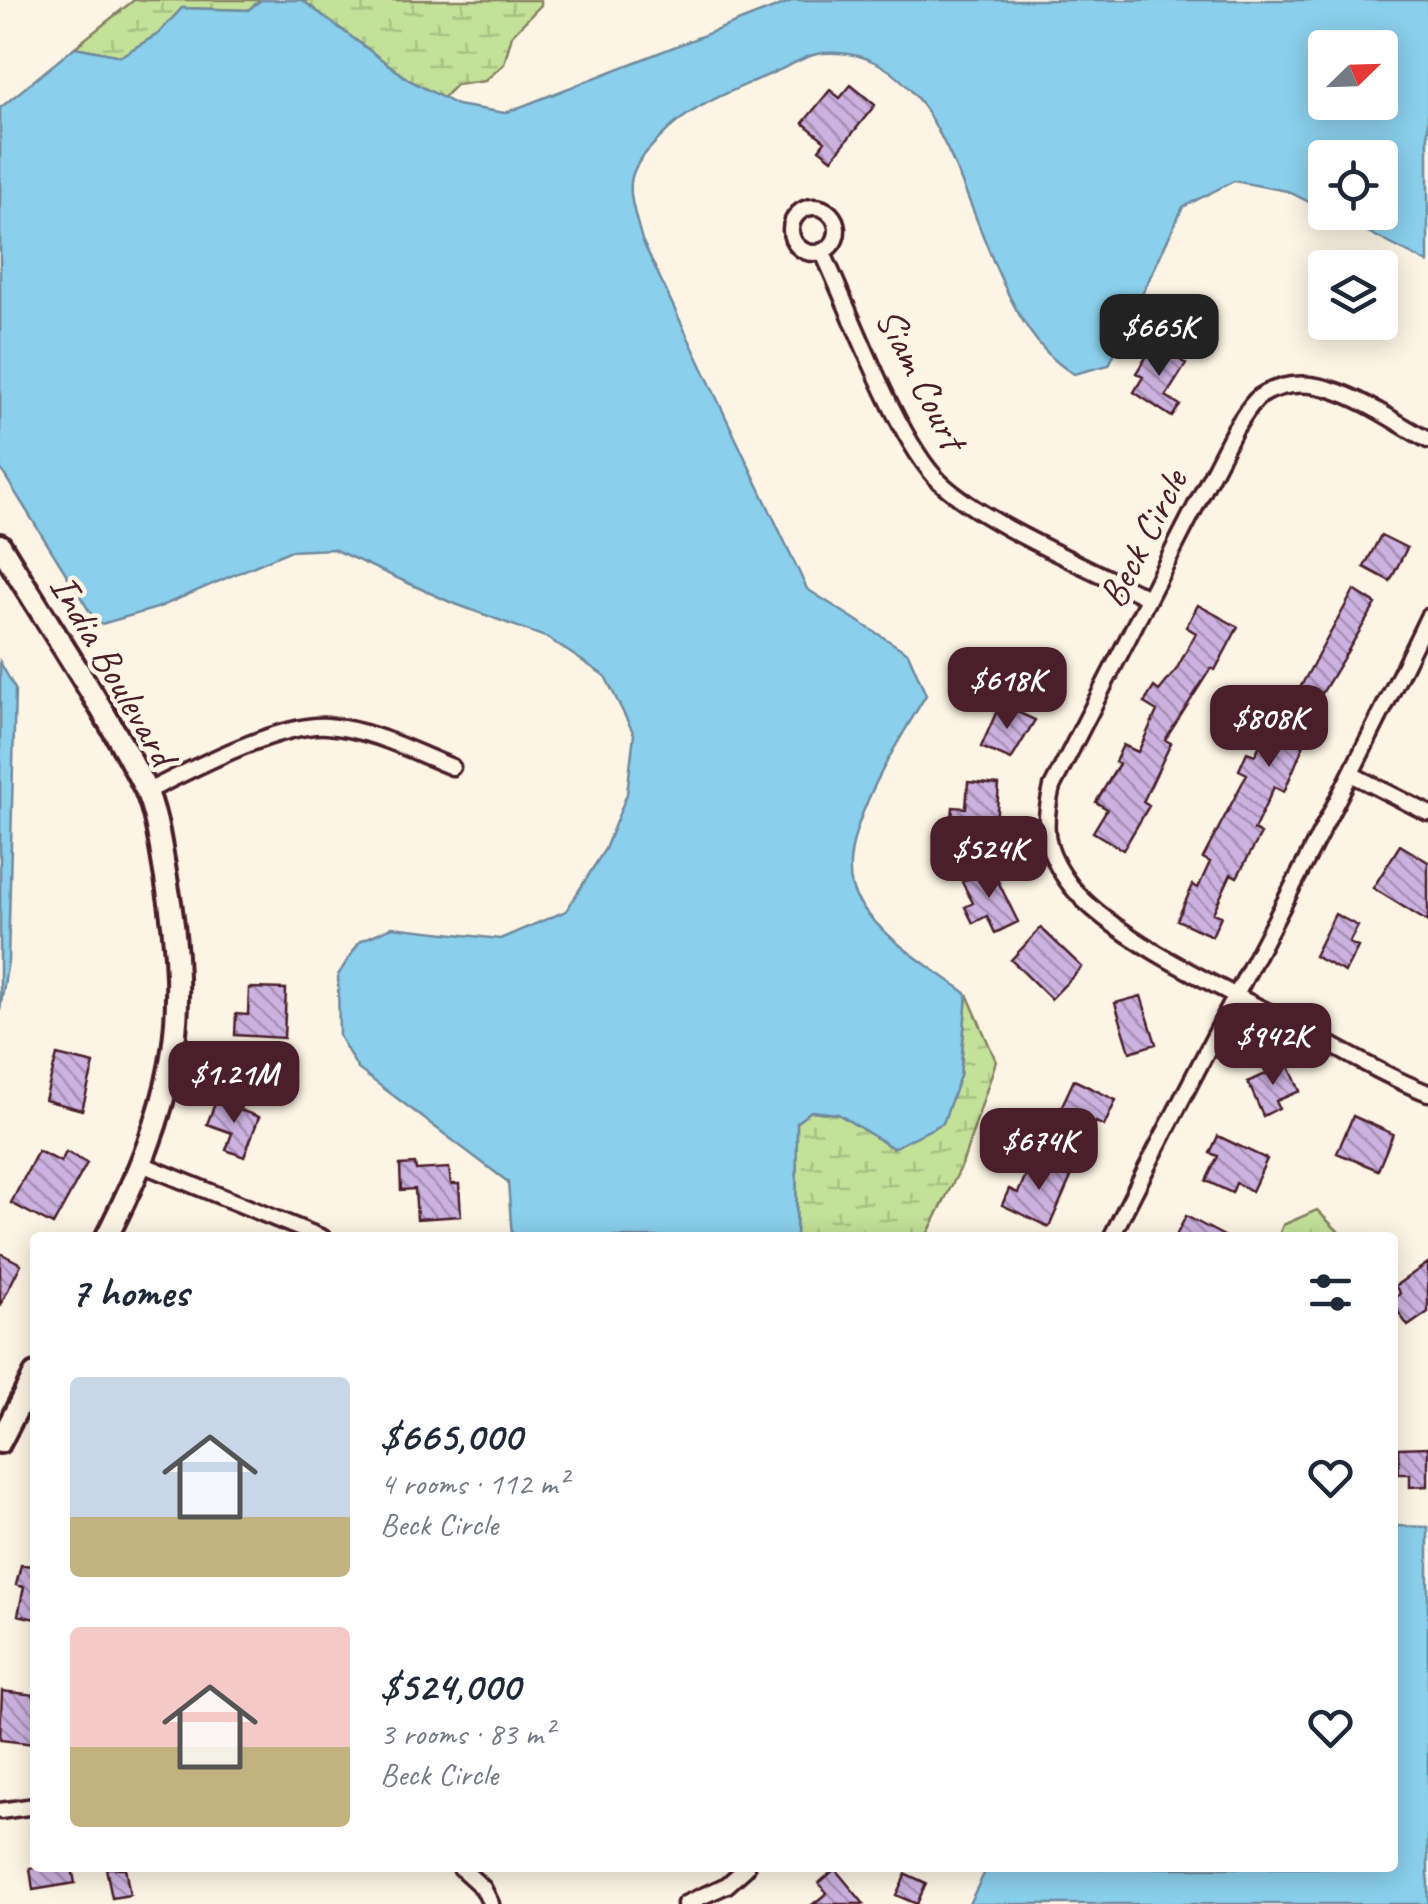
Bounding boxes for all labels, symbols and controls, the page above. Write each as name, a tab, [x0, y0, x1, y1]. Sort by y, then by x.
north arrow	[1308, 30, 1398, 120]
map controls	[1308, 30, 1398, 340]
button: locate	[1308, 140, 1398, 230]
button: layers	[1308, 250, 1398, 340]
pin: $665K	[1089, 294, 1229, 379]
street label: Siam Court	[864, 300, 980, 463]
text: $665K	[1122, 306, 1196, 347]
street label: Beck Circle	[1087, 459, 1200, 615]
street label: India Boulevard	[38, 565, 191, 779]
pin: $618K	[937, 647, 1077, 732]
text: $618K	[970, 659, 1044, 700]
pin: $808K	[1199, 685, 1339, 770]
text: $808K	[1232, 697, 1306, 738]
pin: $524K	[919, 816, 1059, 901]
text: $524K	[952, 828, 1026, 869]
pin: $942K	[1203, 1003, 1343, 1088]
text: $942K	[1236, 1015, 1310, 1056]
pin: $1.21M	[153, 1041, 315, 1126]
text: $1.21M	[190, 1053, 278, 1094]
pin: $674K	[969, 1108, 1109, 1193]
text: $674K	[1002, 1120, 1076, 1161]
icon: filters	[1303, 1265, 1358, 1320]
text: 7 homes	[70, 1266, 188, 1319]
text: $665,000	[380, 1410, 522, 1463]
icon: home	[150, 1417, 270, 1537]
icon: heart	[1303, 1450, 1358, 1505]
text: 4 rooms · 112 m²	[380, 1463, 567, 1504]
text: Beck Circle	[380, 1504, 498, 1545]
text: $524,000	[380, 1660, 520, 1713]
icon: home	[150, 1667, 270, 1787]
icon: heart	[1303, 1700, 1358, 1755]
text: 3 rooms · 83 m²	[380, 1713, 553, 1754]
text: Beck Circle	[380, 1754, 498, 1795]

